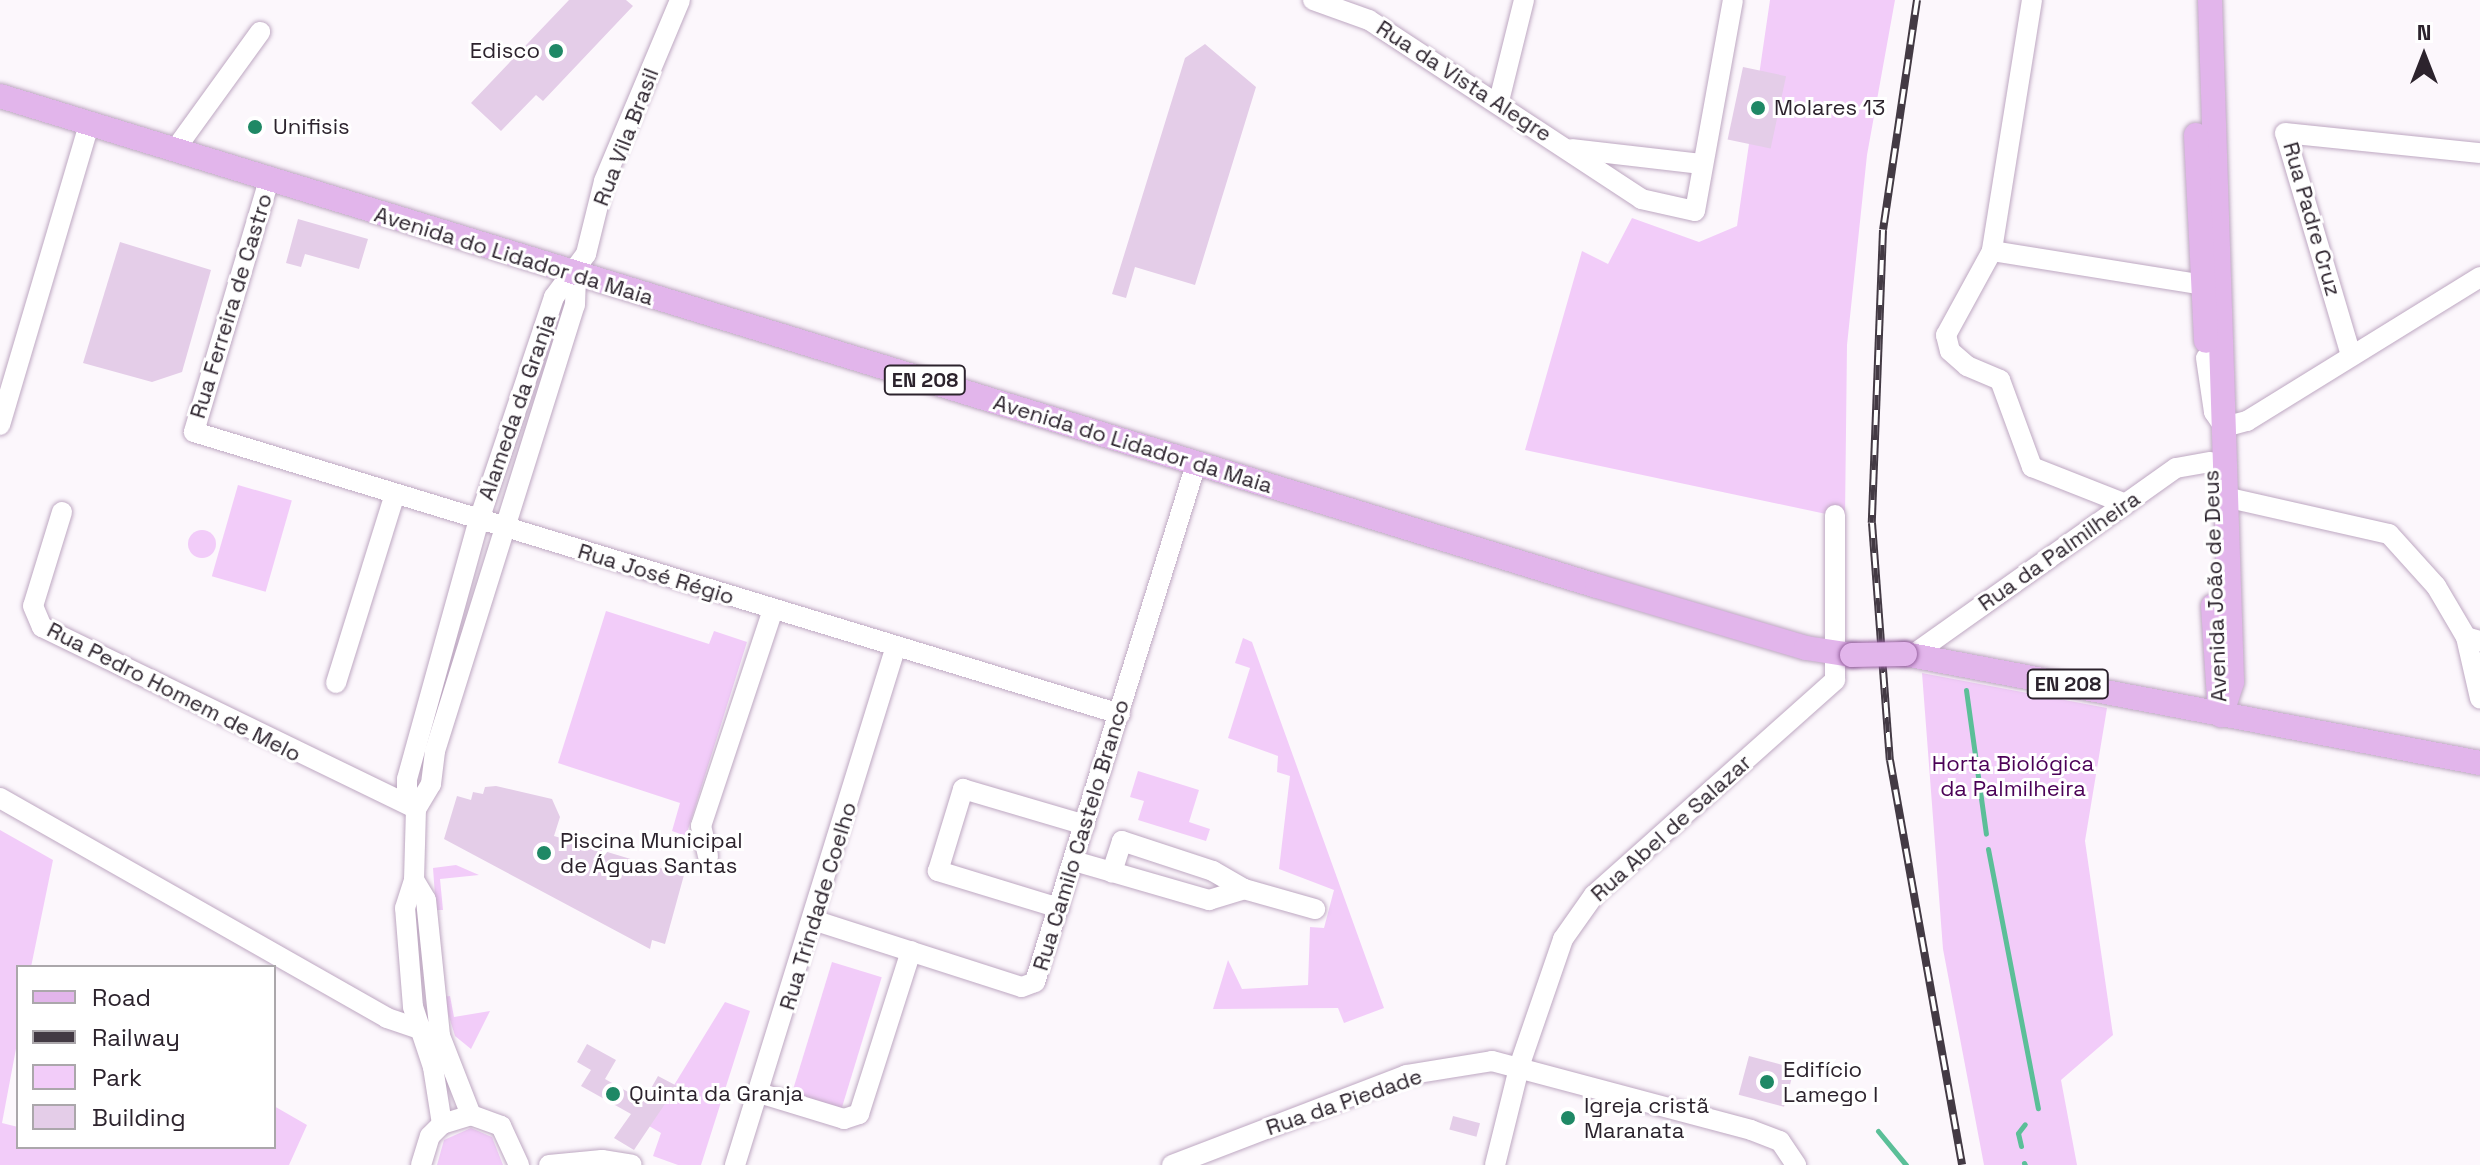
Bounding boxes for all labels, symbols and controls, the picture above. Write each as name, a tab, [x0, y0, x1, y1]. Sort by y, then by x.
street label: Rua da Vista Alegre	[1371, 14, 1557, 148]
north arrow	[2384, 16, 2464, 96]
text: N	[2417, 18, 2431, 46]
place label: Edisco	[470, 38, 540, 64]
marker: Edisco	[547, 42, 565, 60]
street label: Rua Vila Brasil	[588, 64, 664, 210]
place label: Molares 13	[1774, 95, 1885, 121]
marker: Molares 13	[1749, 99, 1767, 117]
place label: Unifisis	[273, 114, 350, 140]
marker: Unifisis	[244, 116, 266, 138]
street label: Rua Padre Cruz	[2277, 139, 2347, 299]
street label: Rua Ferreira de Castro	[184, 190, 278, 422]
street label: Avenida do Lidador da Maia	[371, 201, 657, 311]
street label: Alameda da Granja	[473, 310, 561, 504]
road number: EN 208	[883, 364, 967, 396]
street label: Avenida do Lidador da Maia	[990, 389, 1276, 499]
street label: Avenida João de Deus	[2198, 469, 2232, 703]
street label: Rua da Palmilheira	[1973, 485, 2145, 617]
street label: Rua José Régio	[575, 538, 737, 610]
street label: Rua Pedro Homem de Melo	[43, 616, 305, 768]
road number: EN 208	[2026, 668, 2110, 700]
street label: Rua Camilo Castelo Branco	[1027, 696, 1135, 974]
street label: Rua Abel de Salazar	[1585, 749, 1757, 907]
park label: Horta Biológica da Palmilheira	[1932, 750, 2094, 802]
street label: Rua Trindade Coelho	[774, 799, 862, 1013]
place label: Piscina Municipal de Águas Santas	[560, 827, 743, 878]
marker: Piscina Municipal de Águas Santas	[535, 844, 553, 862]
legend	[16, 965, 276, 1149]
text: Road	[92, 982, 151, 1013]
text: Railway	[92, 1022, 180, 1053]
place label: Edifício Lamego I	[1783, 1056, 1878, 1108]
text: Park	[92, 1062, 142, 1093]
street label: Rua da Piedade	[1262, 1063, 1426, 1141]
marker: Edifício Lamego I	[1758, 1073, 1776, 1091]
place label: Quinta da Granja	[629, 1081, 803, 1107]
marker: Quinta da Granja	[604, 1085, 622, 1103]
place label: Igreja cristã Maranata	[1584, 1092, 1709, 1144]
text: Building	[92, 1102, 186, 1133]
marker: Igreja cristã Maranata	[1559, 1109, 1577, 1127]

